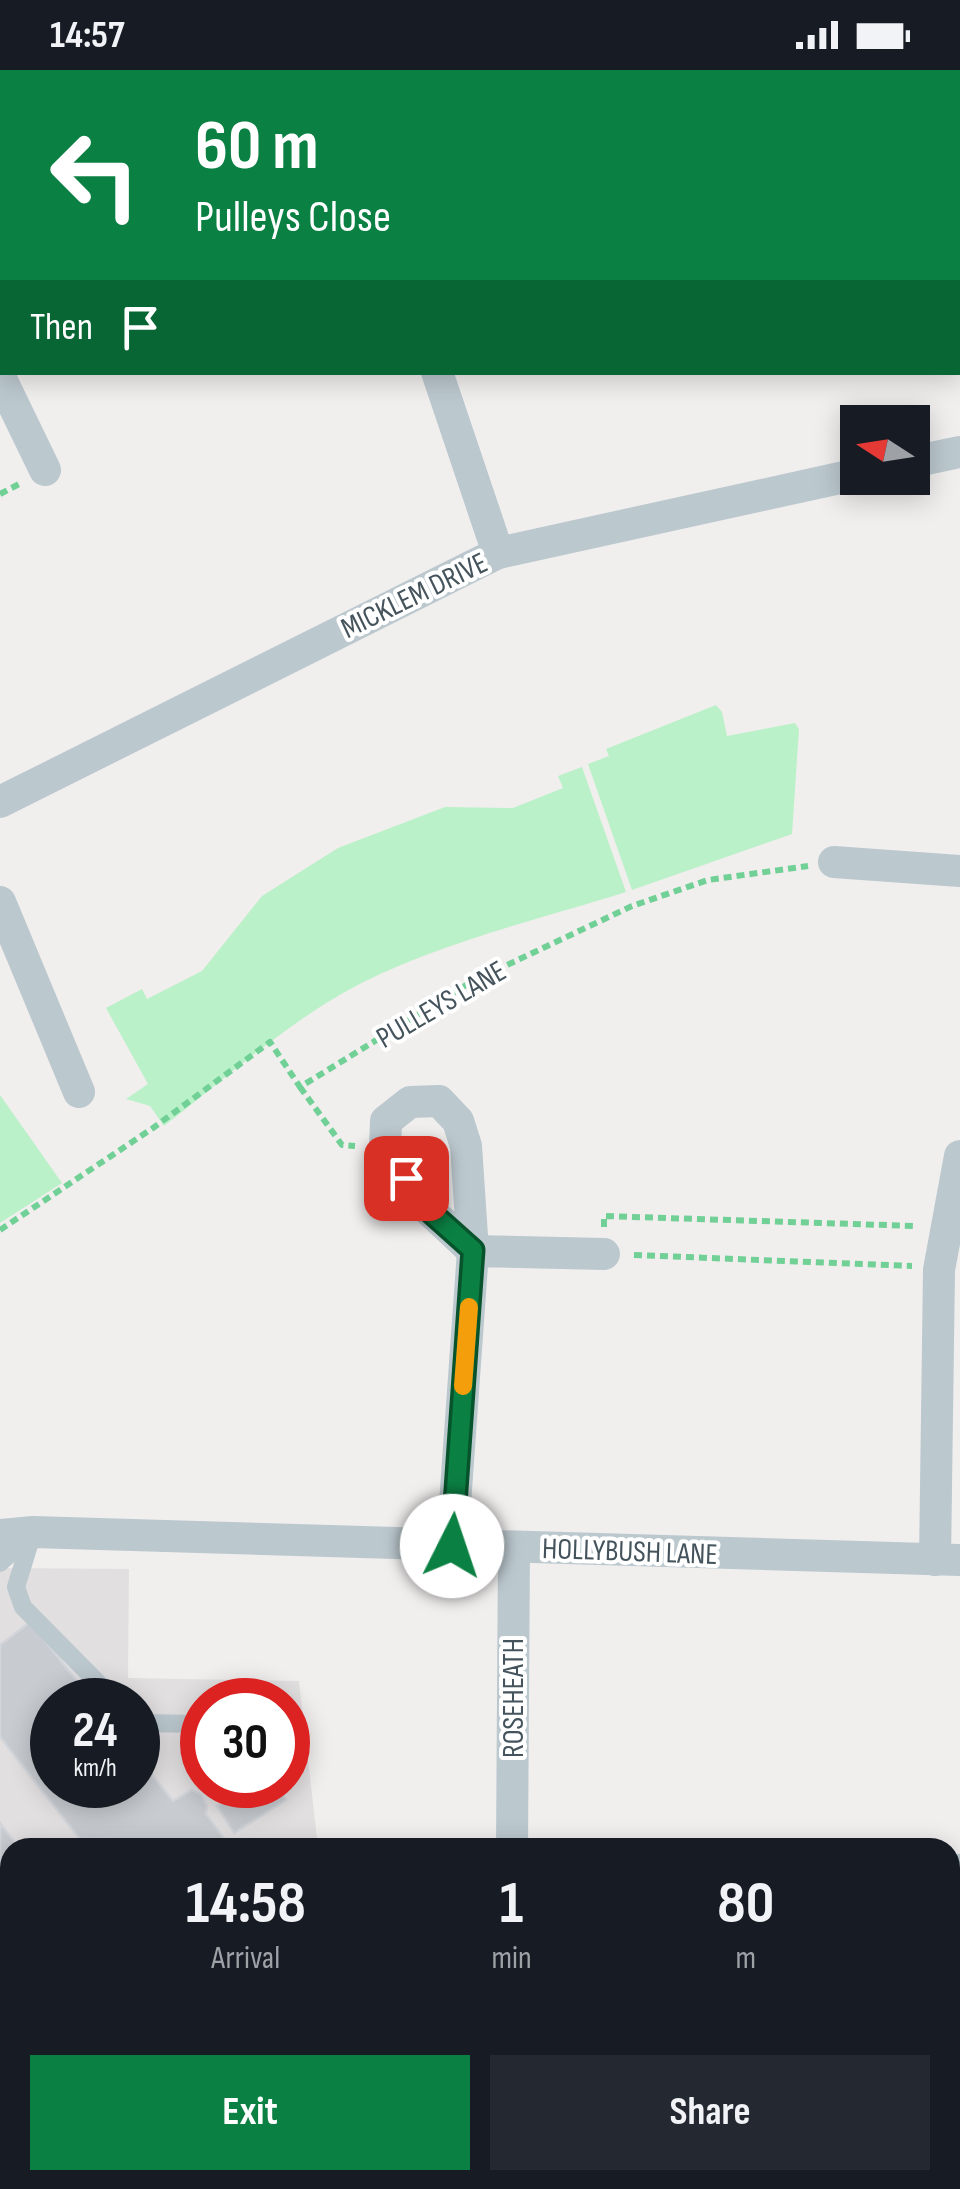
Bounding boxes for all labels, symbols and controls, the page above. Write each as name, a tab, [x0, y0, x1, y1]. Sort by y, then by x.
text: 14:57	[50, 13, 125, 58]
text: 60 m	[195, 105, 319, 189]
icon: left	[30, 110, 160, 240]
text: Pulleys Close	[195, 190, 391, 245]
icon: arrive	[113, 300, 168, 355]
text: Then	[30, 305, 93, 350]
north arrow	[840, 405, 930, 495]
map controls	[840, 405, 930, 495]
street label: MICKLEM DRIVE	[335, 545, 494, 647]
street label: PULLEYS LANE	[370, 953, 513, 1056]
pin	[364, 1136, 449, 1221]
icon: arrive	[379, 1151, 434, 1206]
position arrow	[400, 1494, 504, 1598]
street label: HOLLYBUSH LANE	[541, 1531, 718, 1573]
street label: ROSEHEATH	[496, 1638, 532, 1758]
speed limit sign: 30	[180, 1678, 310, 1808]
text: 24	[73, 1701, 117, 1761]
text: km/h	[73, 1753, 117, 1784]
text: 14:58	[186, 1868, 306, 1940]
text: 1	[500, 1868, 523, 1940]
text: 80	[717, 1868, 774, 1940]
text: Arrival	[211, 1939, 280, 1978]
text: min	[491, 1939, 532, 1978]
text: m	[736, 1939, 756, 1978]
button: Exit	[30, 2055, 470, 2170]
button: Share	[490, 2055, 930, 2170]

